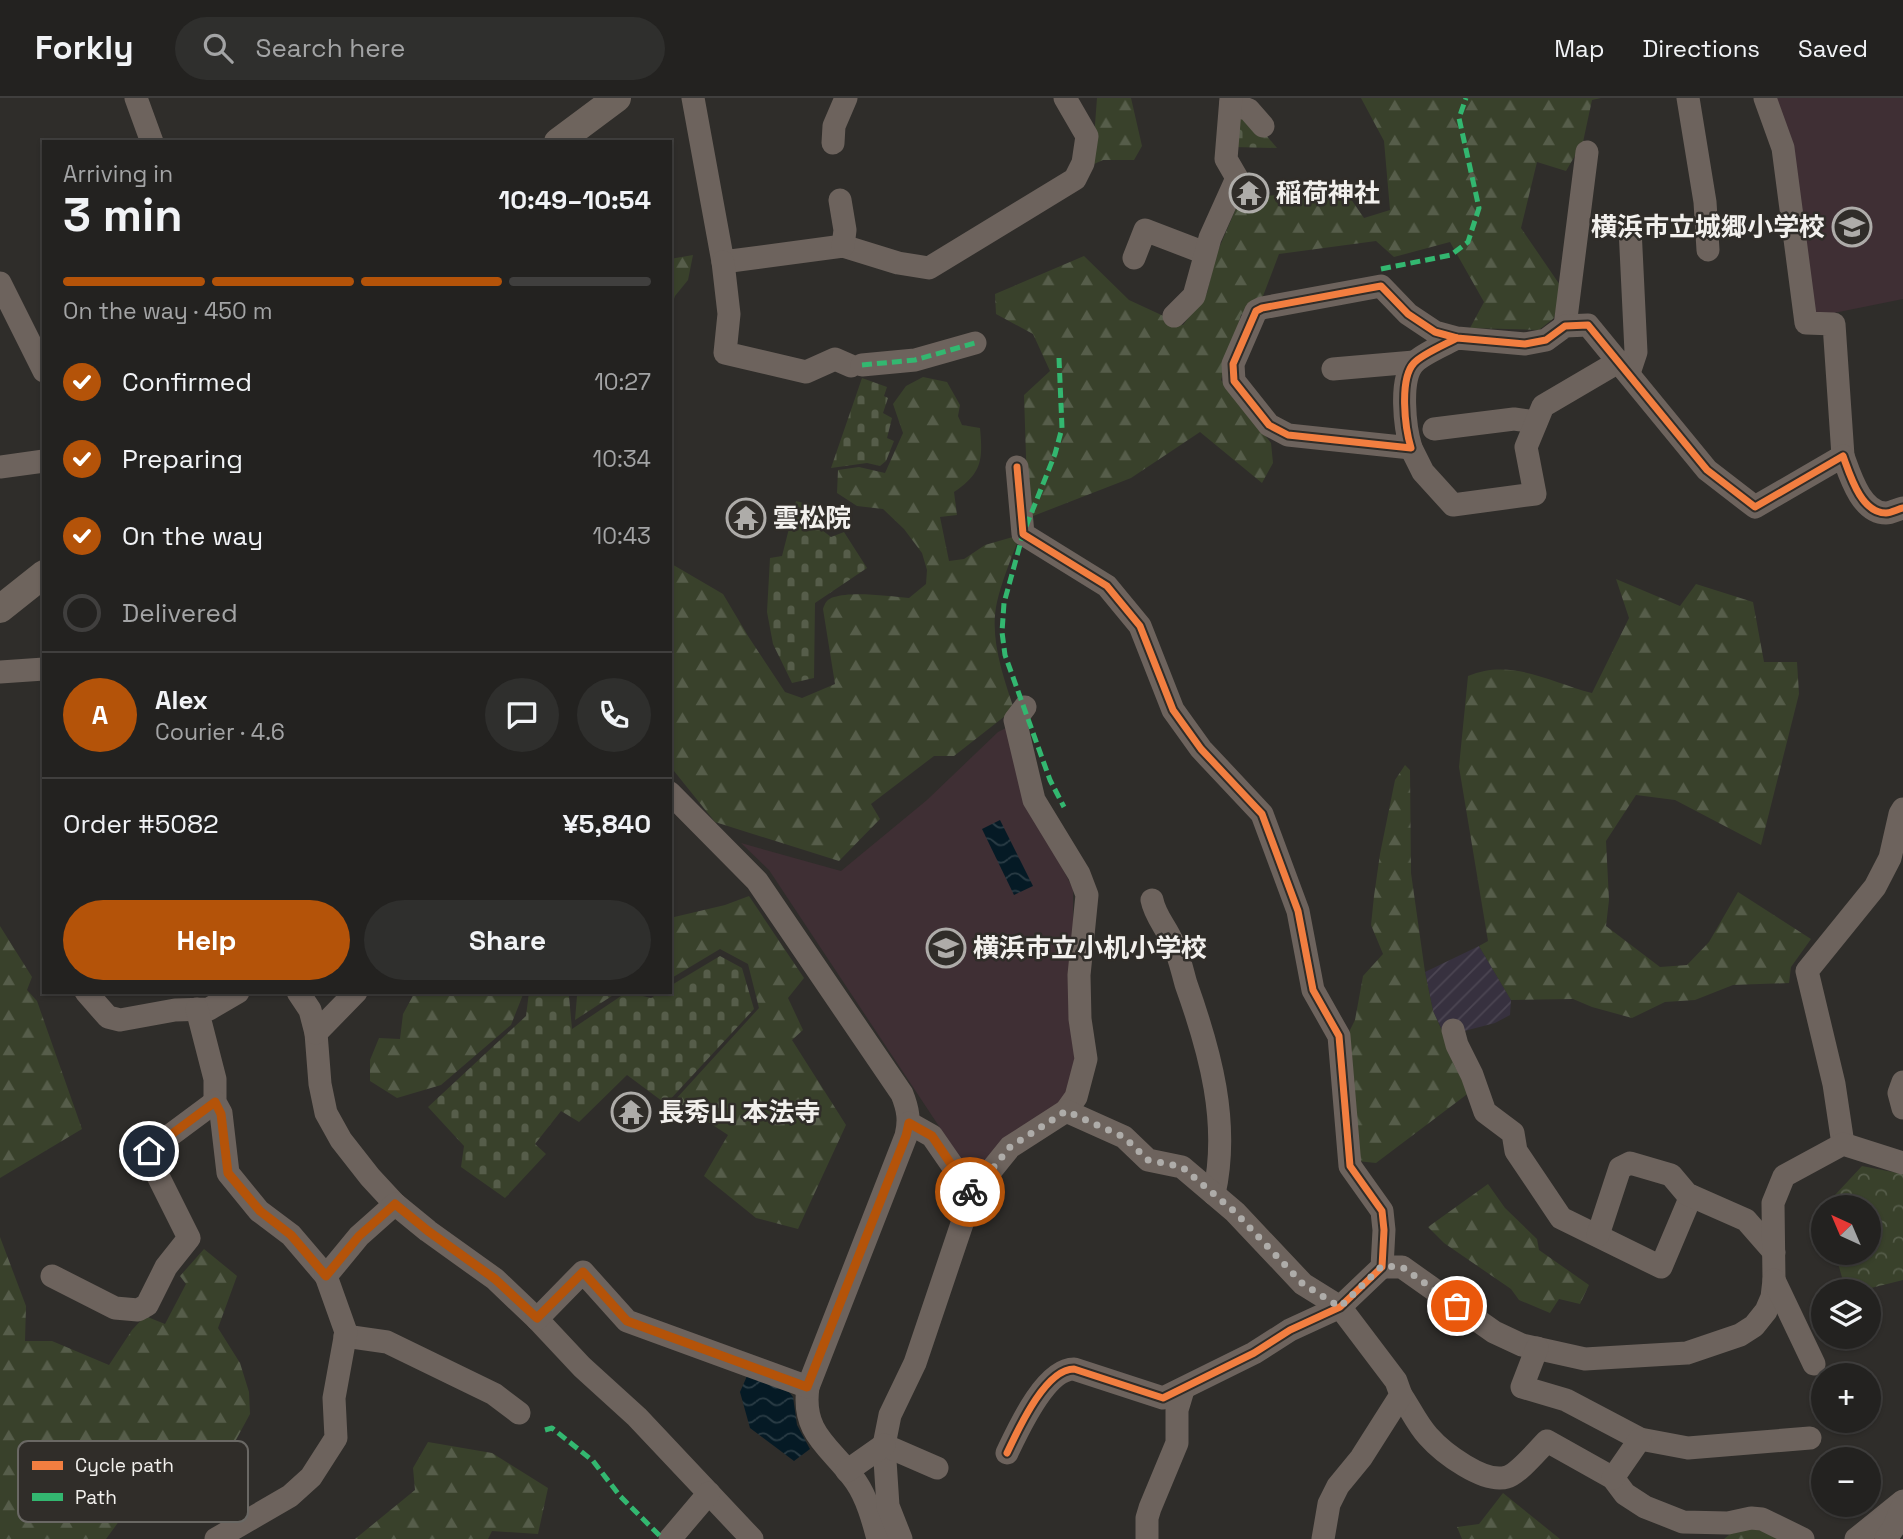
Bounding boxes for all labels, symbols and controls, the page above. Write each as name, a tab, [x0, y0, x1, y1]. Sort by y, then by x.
search box	[175, 17, 665, 80]
text: Forkly	[35, 27, 133, 69]
icon: search	[199, 29, 237, 67]
text: Search here	[255, 31, 405, 65]
text: Map	[1554, 33, 1604, 64]
text: Directions	[1642, 33, 1760, 64]
text: Saved	[1798, 33, 1868, 64]
text: Arriving in	[63, 159, 173, 189]
temple icon: 稲荷神社	[1228, 172, 1270, 214]
place label: 稲荷神社	[1276, 176, 1380, 210]
text: 10:49–10:54	[498, 183, 651, 217]
text: 3 min	[63, 186, 183, 244]
school or university icon: 横浜市立城郷小学校	[1831, 206, 1873, 248]
place label: 横浜市立城郷小学校	[1591, 210, 1825, 244]
text: On the way · 450 m	[63, 296, 273, 326]
icon: check	[63, 363, 101, 401]
text: Confirmed	[122, 365, 252, 399]
text: 10:27	[594, 367, 651, 397]
icon: check	[63, 440, 101, 478]
text: Preparing	[122, 442, 243, 476]
text: 10:34	[593, 444, 651, 474]
temple icon: 雲松院	[725, 497, 767, 539]
place label: 雲松院	[773, 501, 851, 535]
icon: check	[63, 517, 101, 555]
text: On the way	[122, 519, 263, 553]
text: 10:43	[593, 521, 651, 551]
text: Delivered	[122, 596, 238, 630]
button: chat	[485, 678, 559, 752]
button: phone	[577, 678, 651, 752]
text: Alex	[155, 683, 208, 717]
text: A	[92, 698, 108, 732]
text: Courier · 4.6	[155, 717, 285, 747]
text: Order #5082	[63, 807, 219, 841]
text: ¥5,840	[563, 807, 651, 841]
button: Help	[63, 900, 350, 980]
button: Share	[364, 900, 651, 980]
school or university icon: 横浜市立小机小学校	[925, 927, 967, 969]
place label: 横浜市立小机小学校	[973, 931, 1207, 965]
temple icon: 長秀山 本法寺	[610, 1091, 652, 1133]
place label: 長秀山 本法寺	[658, 1095, 821, 1129]
pin	[119, 1121, 179, 1181]
icon: home	[130, 1132, 168, 1170]
courier	[935, 1157, 1005, 1227]
icon: bike	[951, 1173, 989, 1211]
north arrow	[1811, 1195, 1881, 1265]
map controls	[1811, 1195, 1881, 1517]
pin	[1427, 1276, 1487, 1336]
button: layers	[1811, 1279, 1881, 1349]
icon: bag	[1438, 1287, 1476, 1325]
button: +	[1811, 1363, 1881, 1433]
legend	[18, 1441, 248, 1522]
button: −	[1811, 1447, 1881, 1517]
text: Cycle path	[75, 1453, 174, 1478]
text: Path	[75, 1485, 117, 1510]

